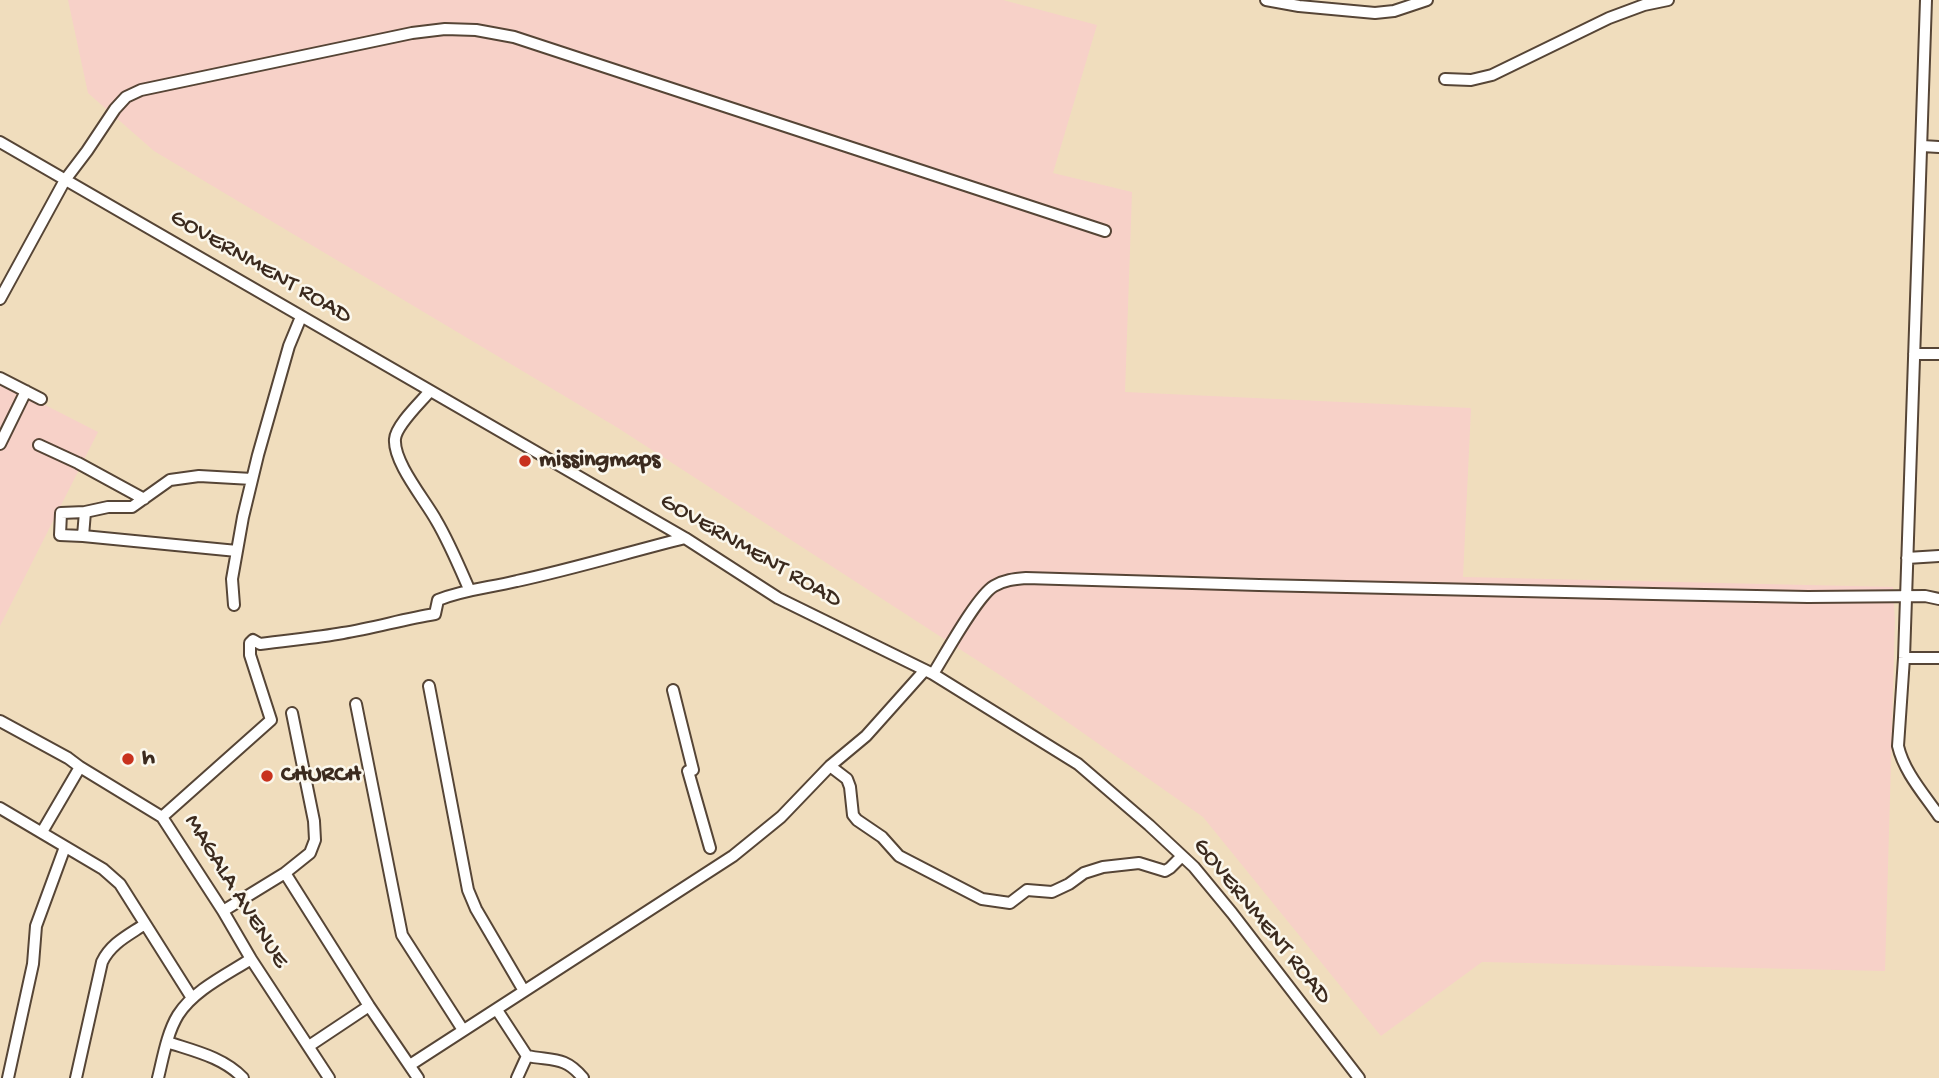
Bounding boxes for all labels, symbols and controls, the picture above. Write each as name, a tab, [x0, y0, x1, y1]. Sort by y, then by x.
street label: GOVERNMENT ROAD	[164, 204, 356, 332]
place label: missingmaps	[539, 447, 660, 475]
marker: missingmaps	[517, 453, 533, 469]
street label: GOVERNMENT ROAD	[654, 488, 846, 616]
place label: h	[142, 745, 155, 773]
marker: h	[120, 751, 136, 767]
place label: CHURCH	[281, 762, 361, 790]
marker: CHURCH	[259, 768, 275, 784]
street label: MAGALA AVENUE	[176, 810, 294, 974]
street label: GOVERNMENT ROAD	[1185, 833, 1337, 1011]

